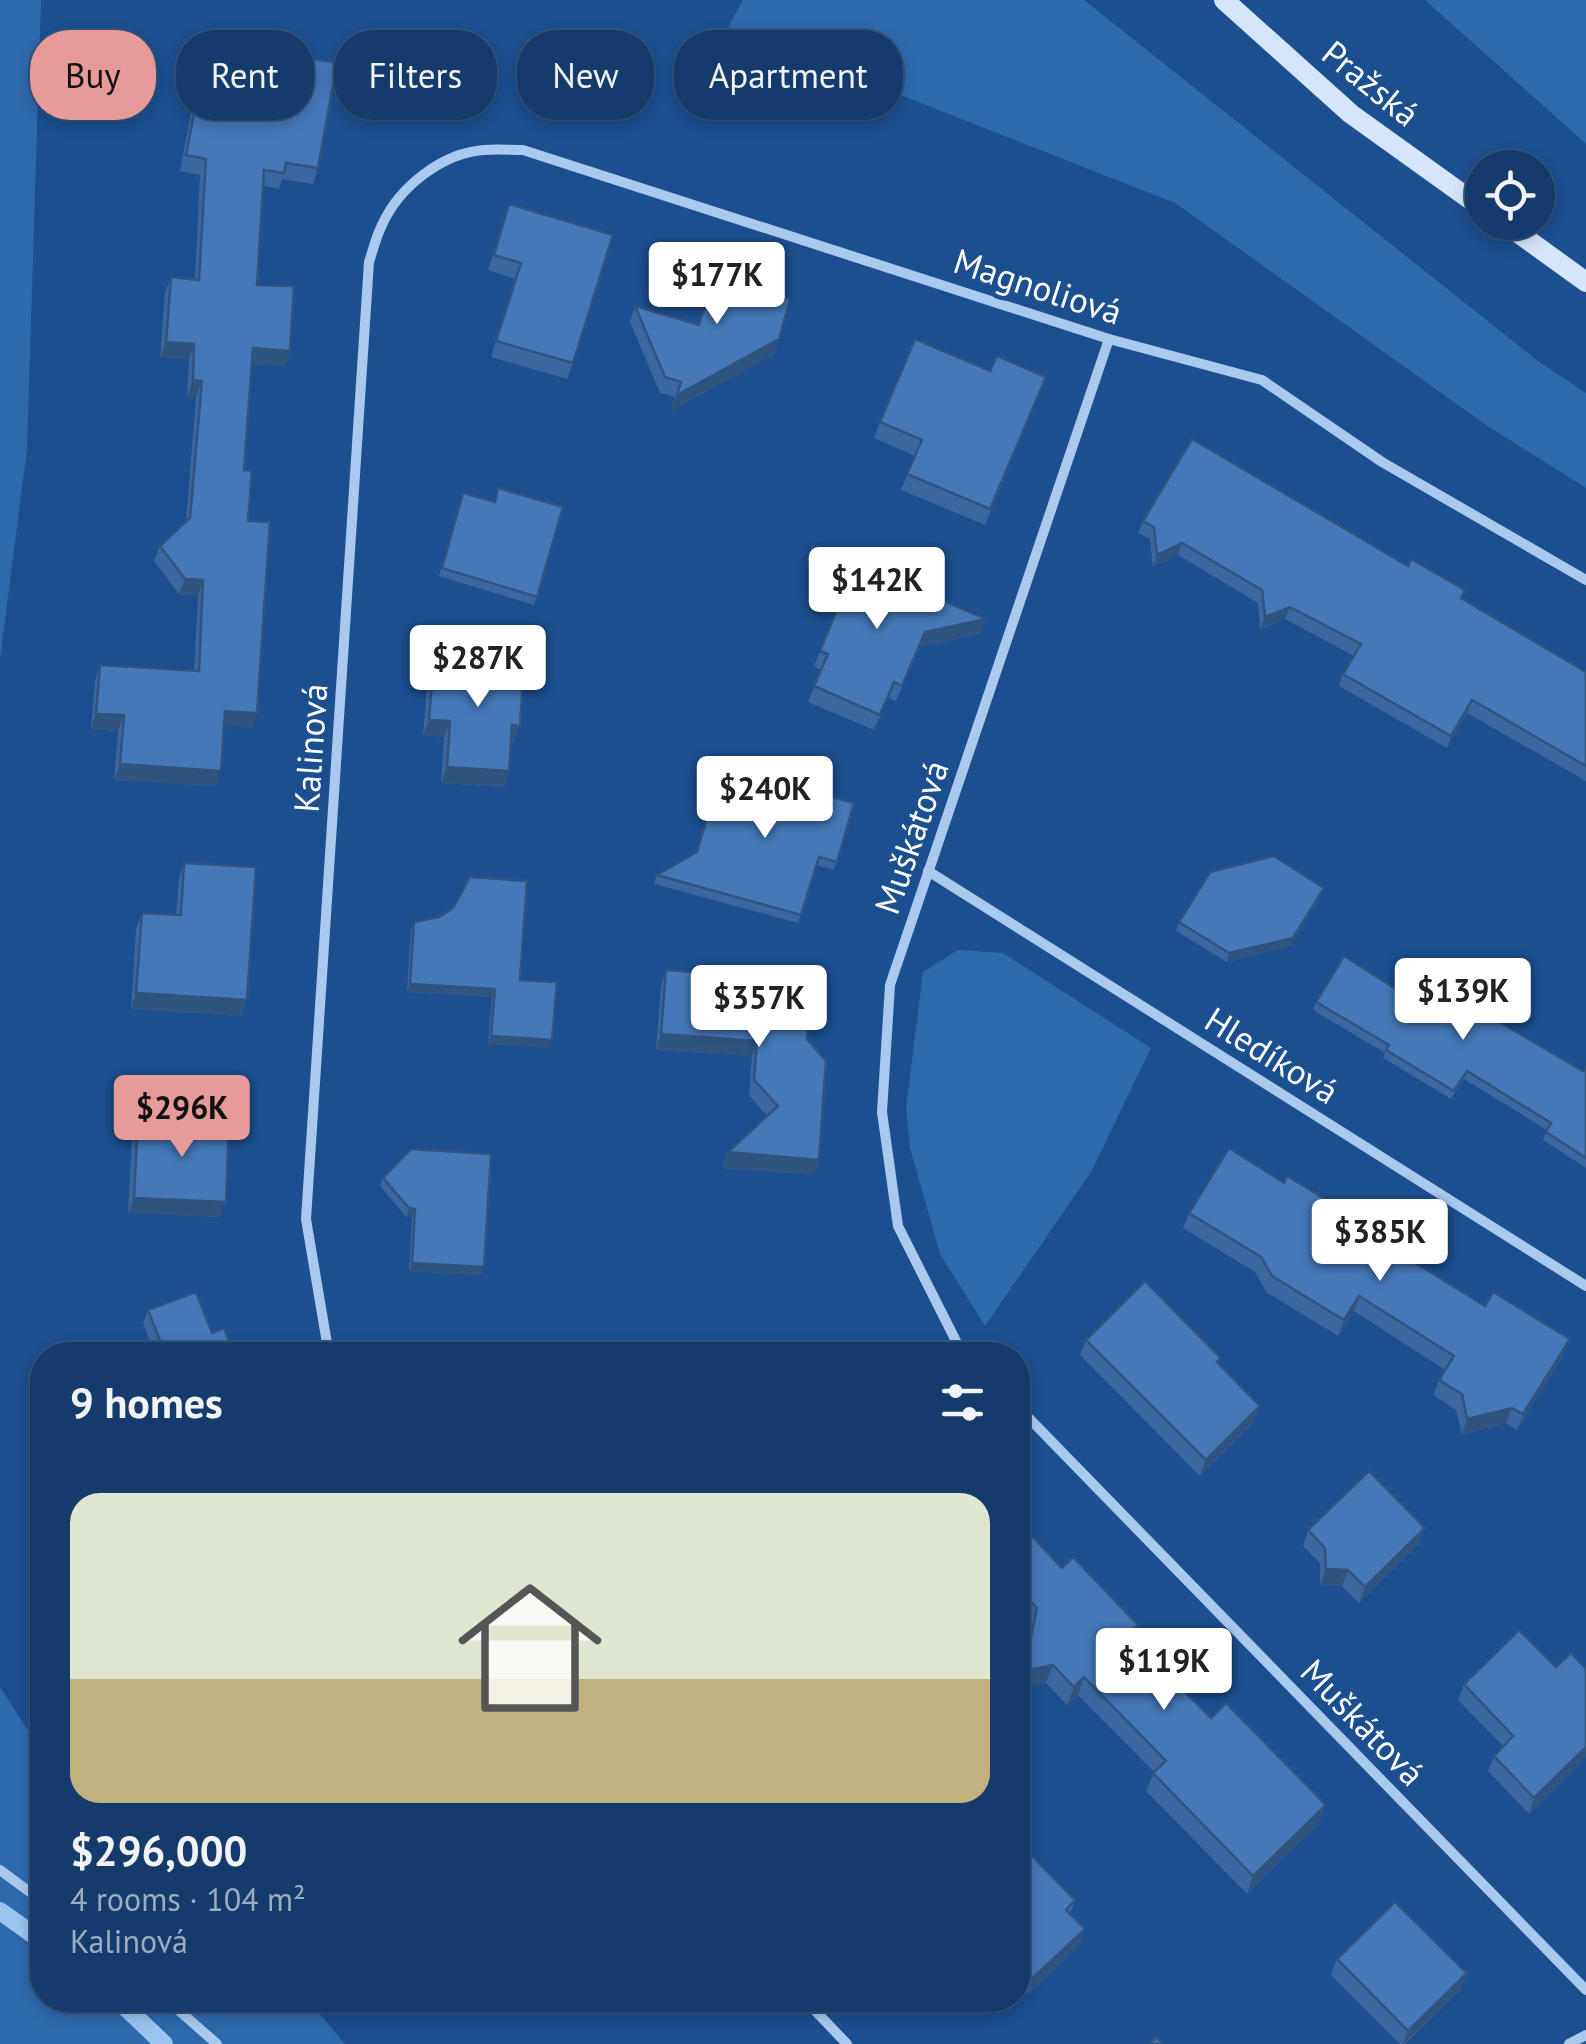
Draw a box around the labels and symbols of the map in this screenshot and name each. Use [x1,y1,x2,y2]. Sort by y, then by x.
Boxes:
street label: Pražská [1313,30,1429,136]
street label: Magnoliová [948,237,1128,335]
pin: $177K [647,242,787,327]
pin: $142K [807,547,947,632]
pin: $287K [408,625,548,710]
street label: Kalinová [283,682,337,814]
street label: Muškátová [863,754,959,920]
pin: $240K [695,756,835,841]
pin: $139K [1393,958,1533,1043]
pin: $357K [689,965,829,1050]
street label: Hledíková [1197,996,1347,1114]
pin: $296K [112,1075,252,1160]
pin: $385K [1310,1199,1450,1284]
pin: $119K [1094,1628,1234,1713]
street label: Muškátová [1291,1649,1435,1795]

